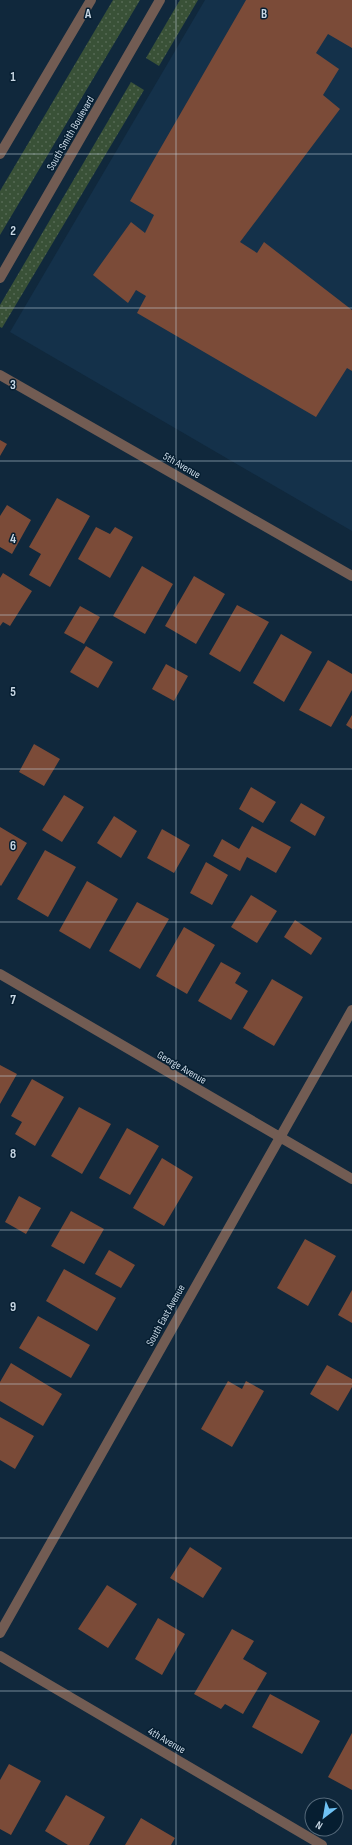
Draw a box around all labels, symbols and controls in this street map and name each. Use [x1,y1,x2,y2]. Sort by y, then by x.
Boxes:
text: A [84,6,92,22]
text: B [261,6,267,22]
text: 1 [10,69,16,85]
street label: South Smith Boulevard [44,93,97,173]
text: 2 [10,223,16,239]
text: 3 [10,377,16,393]
street label: 5th Avenue [161,450,203,481]
text: 4 [10,531,16,547]
text: 5 [10,684,16,700]
text: 6 [10,838,16,854]
text: 7 [10,992,16,1008]
street label: George Avenue [155,1048,209,1087]
text: 8 [10,1146,16,1162]
street label: South East Avenue [143,1282,188,1348]
text: 9 [10,1299,16,1315]
street label: 4th Avenue [146,1724,188,1756]
north arrow [304,1797,344,1837]
text: N [313,1818,325,1832]

